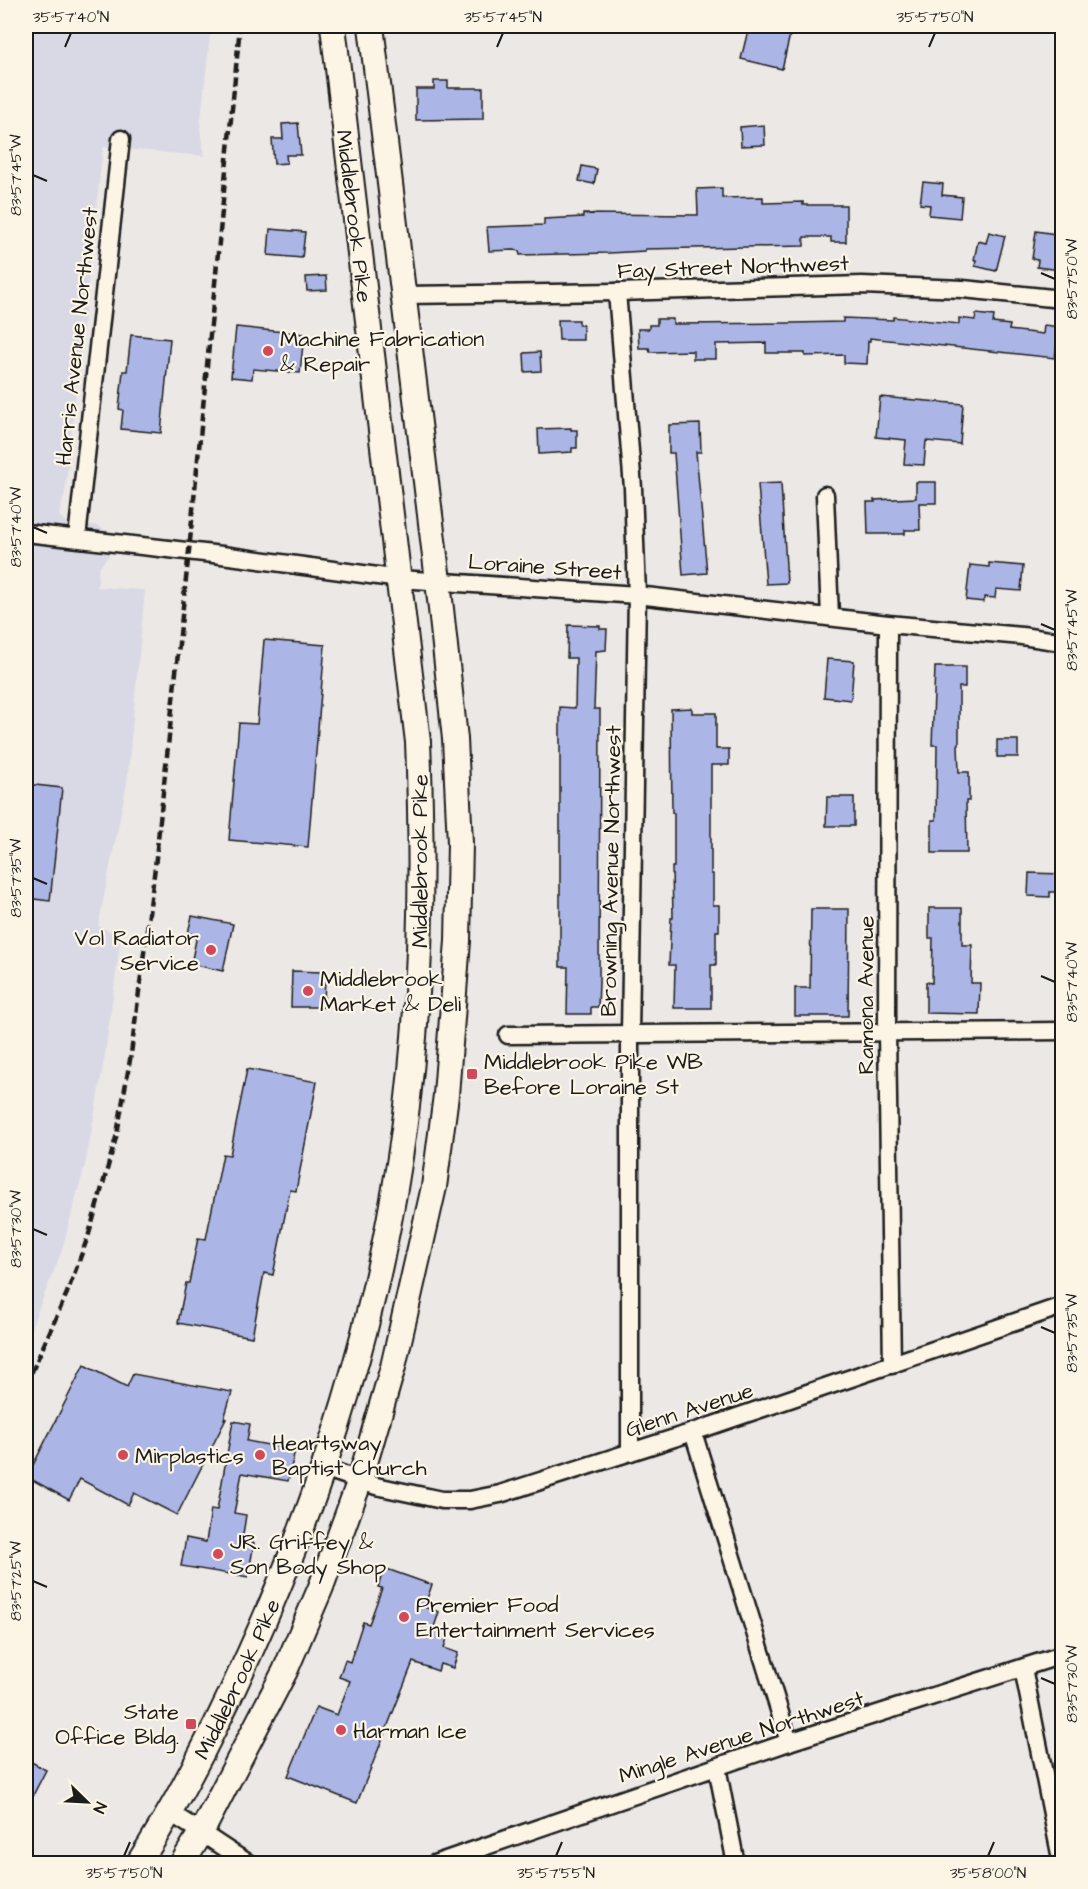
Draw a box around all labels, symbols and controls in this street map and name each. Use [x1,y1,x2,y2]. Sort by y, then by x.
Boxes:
text: 35°57'40"N [33,7,109,28]
text: 35°57'45"N [464,7,542,28]
text: 35°57'50"N [897,7,973,28]
street label: Middlebrook Pike [328,128,379,304]
text: 83°57'45"W [6,134,27,216]
street label: Harris Avenue Northwest [48,205,107,467]
text: 83°57'50"W [1062,239,1083,319]
street label: Fay Street Northwest [617,248,850,288]
place label: Machine Fabrication & Repair [280,324,484,380]
marker: Machine Fabrication & Repair [261,344,275,358]
text: 83°57'40"W [6,487,27,567]
street label: Loraine Street [467,547,623,588]
text: 83°57'45"W [1062,589,1083,671]
street label: Browning Avenue Northwest [593,725,631,1017]
street label: Middlebrook Pike [405,774,436,948]
text: 83°57'35"W [6,839,27,917]
street label: Ramona Avenue [851,915,882,1074]
place label: Vol Radiator Service [74,923,199,979]
text: 83°57'40"W [1062,942,1083,1022]
marker: Vol Radiator Service [204,943,218,957]
place label: Middlebrook Market & Deli [320,964,461,1020]
marker: Middlebrook Market & Deli [301,984,315,998]
place label: Middlebrook Pike WB Before Loraine St [484,1047,703,1103]
marker: Middlebrook Pike WB Before Loraine St [465,1067,479,1081]
text: 83°57'30"W [6,1190,27,1268]
text: 83°57'35"W [1062,1294,1083,1372]
street label: Glenn Avenue [621,1375,758,1446]
place label: Heartsway Baptist Church [272,1428,427,1484]
place label: Mirplastics [135,1441,244,1472]
marker: Mirplastics [116,1448,130,1462]
marker: Heartsway Baptist Church [253,1448,267,1462]
place label: JR. Griffey & Son Body Shop [230,1527,386,1584]
text: 83°57'25"W [6,1541,27,1621]
marker: JR. Griffey & Son Body Shop [211,1547,225,1561]
place label: Premier Food Entertainment Services [416,1590,655,1646]
street label: Middlebrook Pike [187,1594,289,1765]
marker: Premier Food Entertainment Services [397,1610,411,1624]
text: 83°57'30"W [1062,1645,1083,1723]
street label: Mingle Avenue Northwest [615,1683,868,1793]
place label: State Office Bldg. [55,1697,179,1754]
place label: Harman Ice [353,1716,467,1747]
marker: State Office Bldg. [184,1717,198,1731]
marker: Harman Ice [334,1723,348,1737]
north arrow [57,1772,117,1832]
text: N [88,1799,112,1817]
text: 35°57'50"N [86,1863,162,1884]
text: 35°57'55"N [517,1863,595,1884]
text: 35°58'00"N [950,1863,1026,1884]

